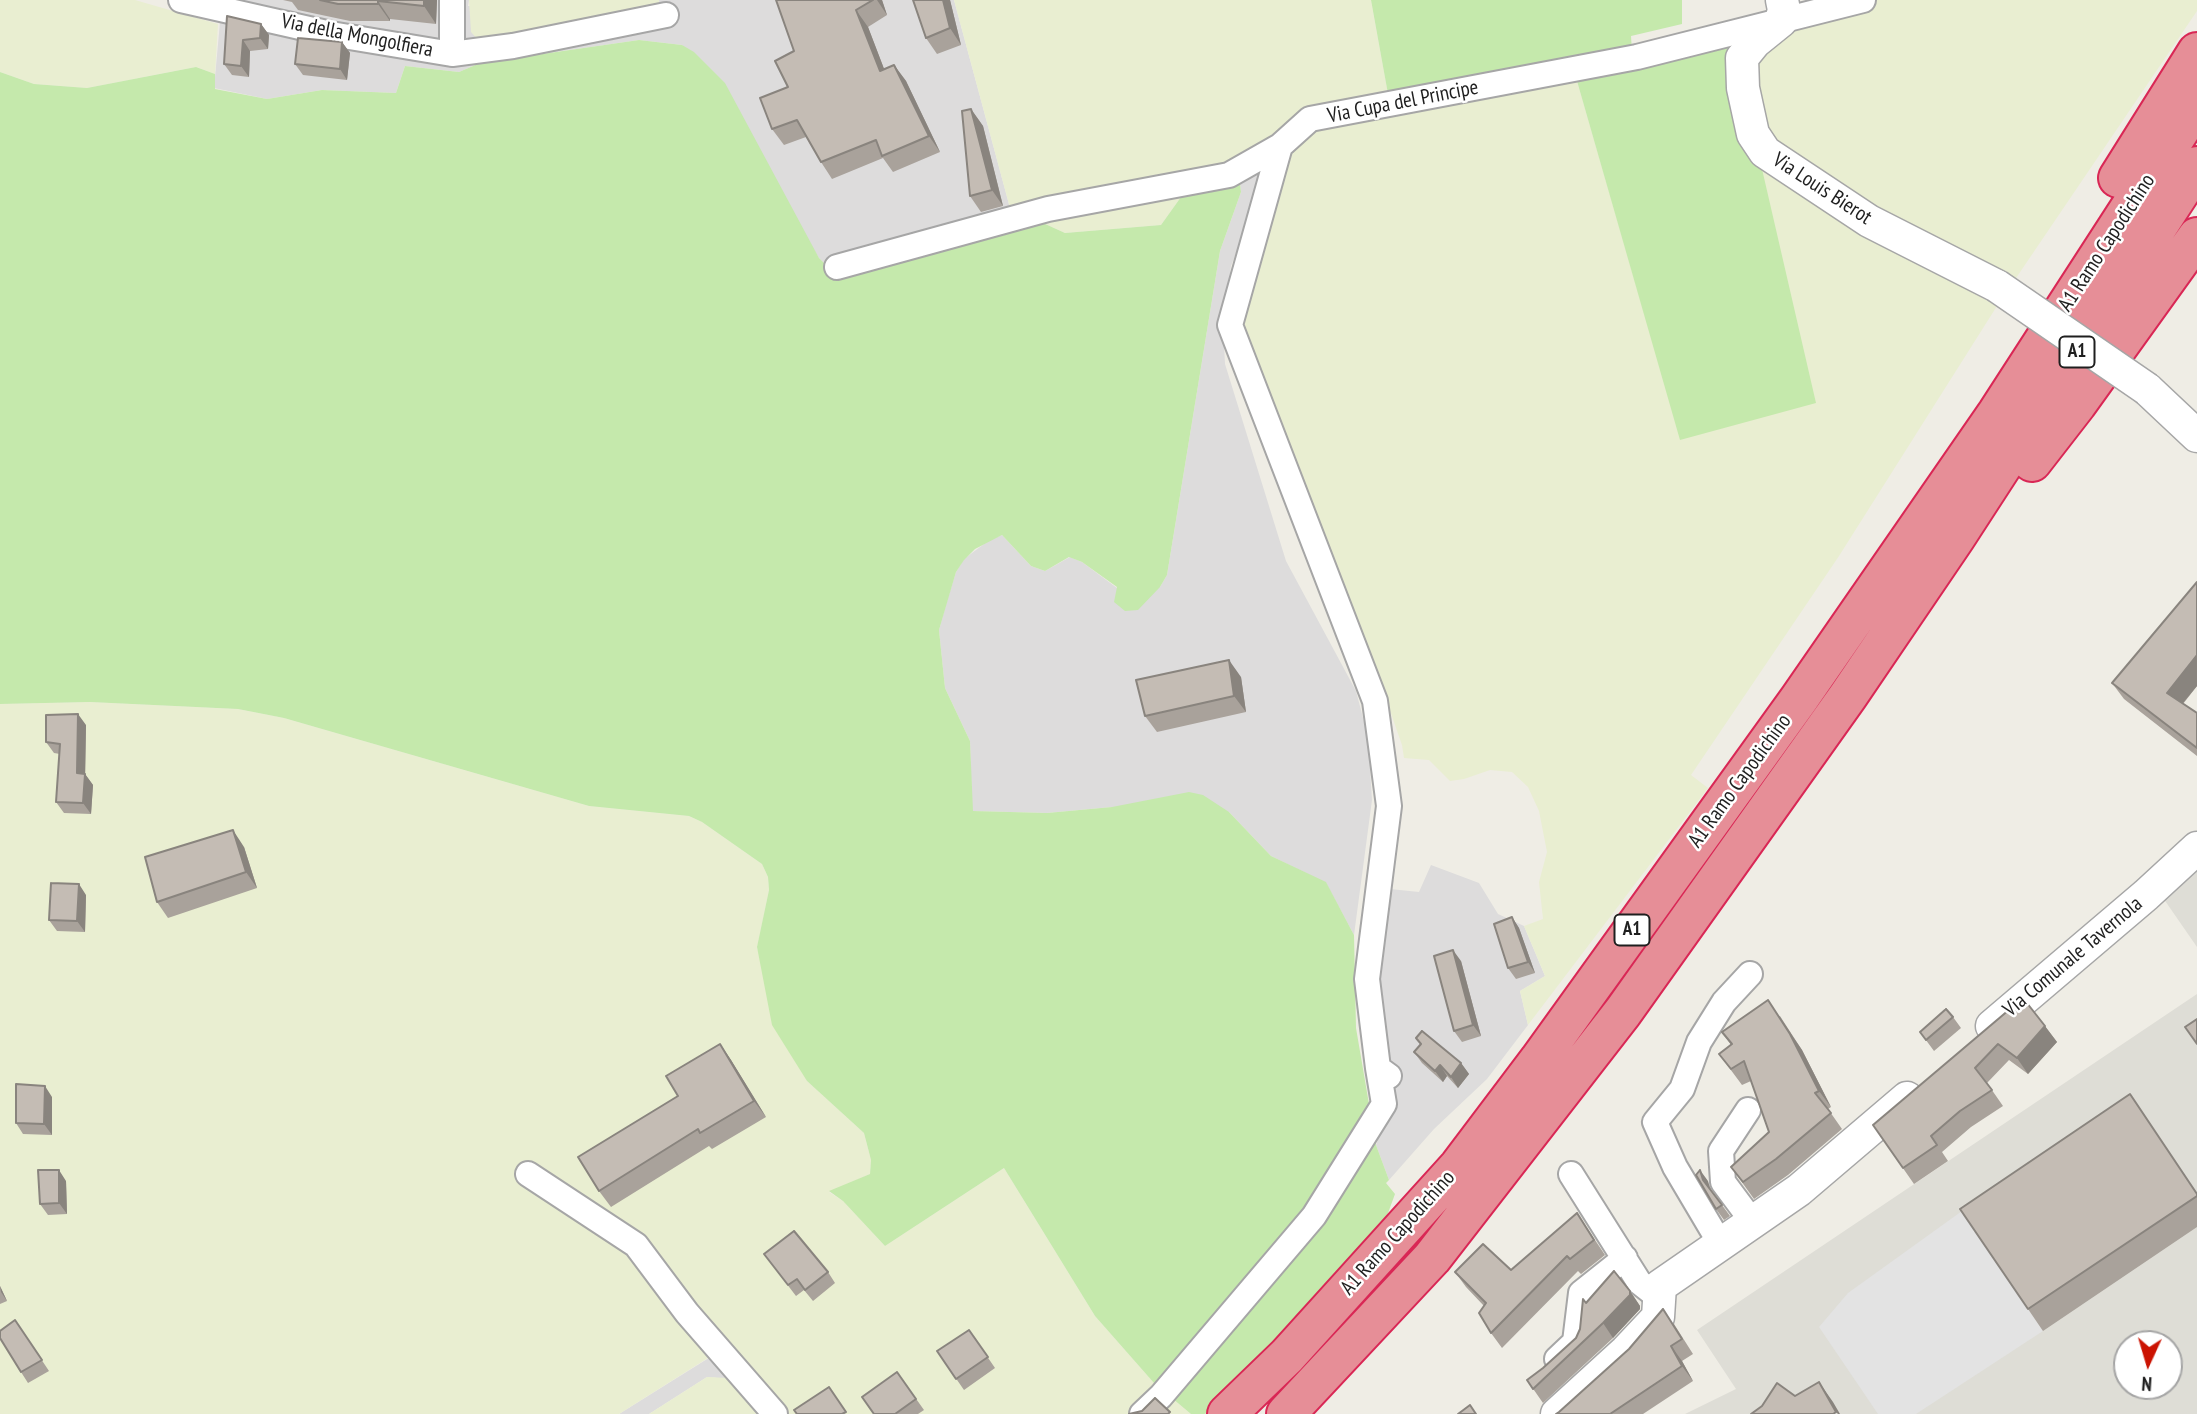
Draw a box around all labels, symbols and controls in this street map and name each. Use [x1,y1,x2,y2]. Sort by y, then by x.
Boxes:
street label: Via della Mongolfiera [279,9,435,63]
street label: Via Cupa del Principe [1326,75,1480,129]
street label: Via Louis Bierot [1768,148,1876,230]
street label: A1 Ramo Capodichino [2053,170,2161,316]
road number: A1 [2060,336,2094,368]
street label: A1 Ramo Capodichino [1683,709,1797,853]
street label: Via Comunale Tavernola [1998,891,2148,1023]
road number: A1 [1614,914,1650,946]
street label: A1 Ramo Capodichino [1336,1166,1460,1300]
north arrow [2113,1330,2183,1400]
text: N [2141,1372,2153,1396]

